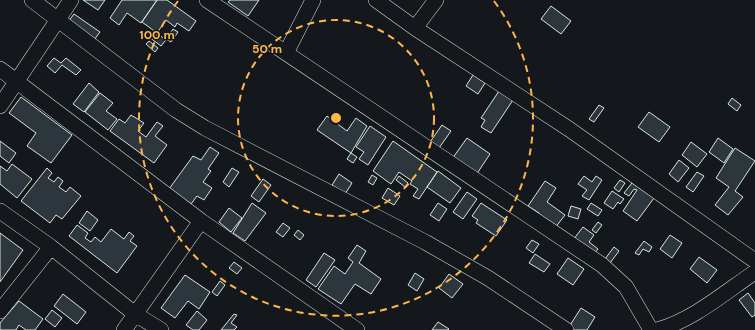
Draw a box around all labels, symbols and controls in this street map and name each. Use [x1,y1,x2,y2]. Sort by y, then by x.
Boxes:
text: 100 m [139,27,175,43]
text: 50 m [252,41,282,57]
centre of rings [329,111,343,125]

